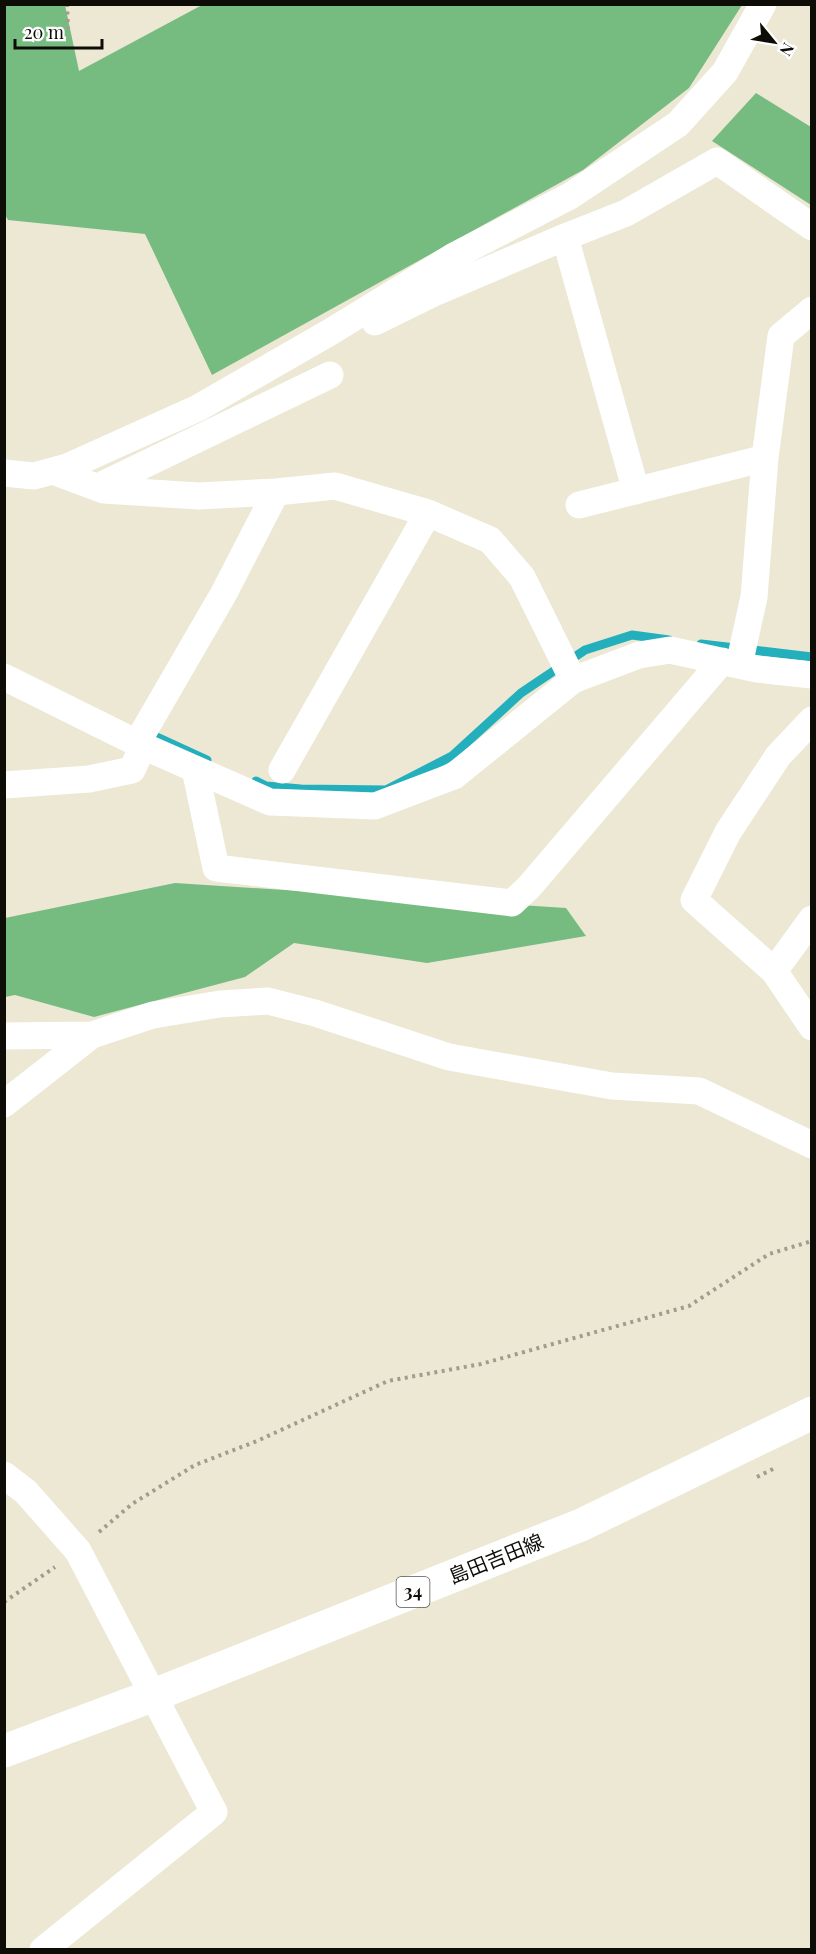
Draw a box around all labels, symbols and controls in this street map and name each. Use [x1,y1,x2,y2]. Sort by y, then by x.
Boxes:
scale bar [15,12,102,50]
north arrow [744,12,804,72]
text: 20 m [24,20,64,44]
text: N [775,39,799,60]
street label: 島田吉田線 [444,1526,547,1589]
road number: 34 [396,1577,430,1607]

